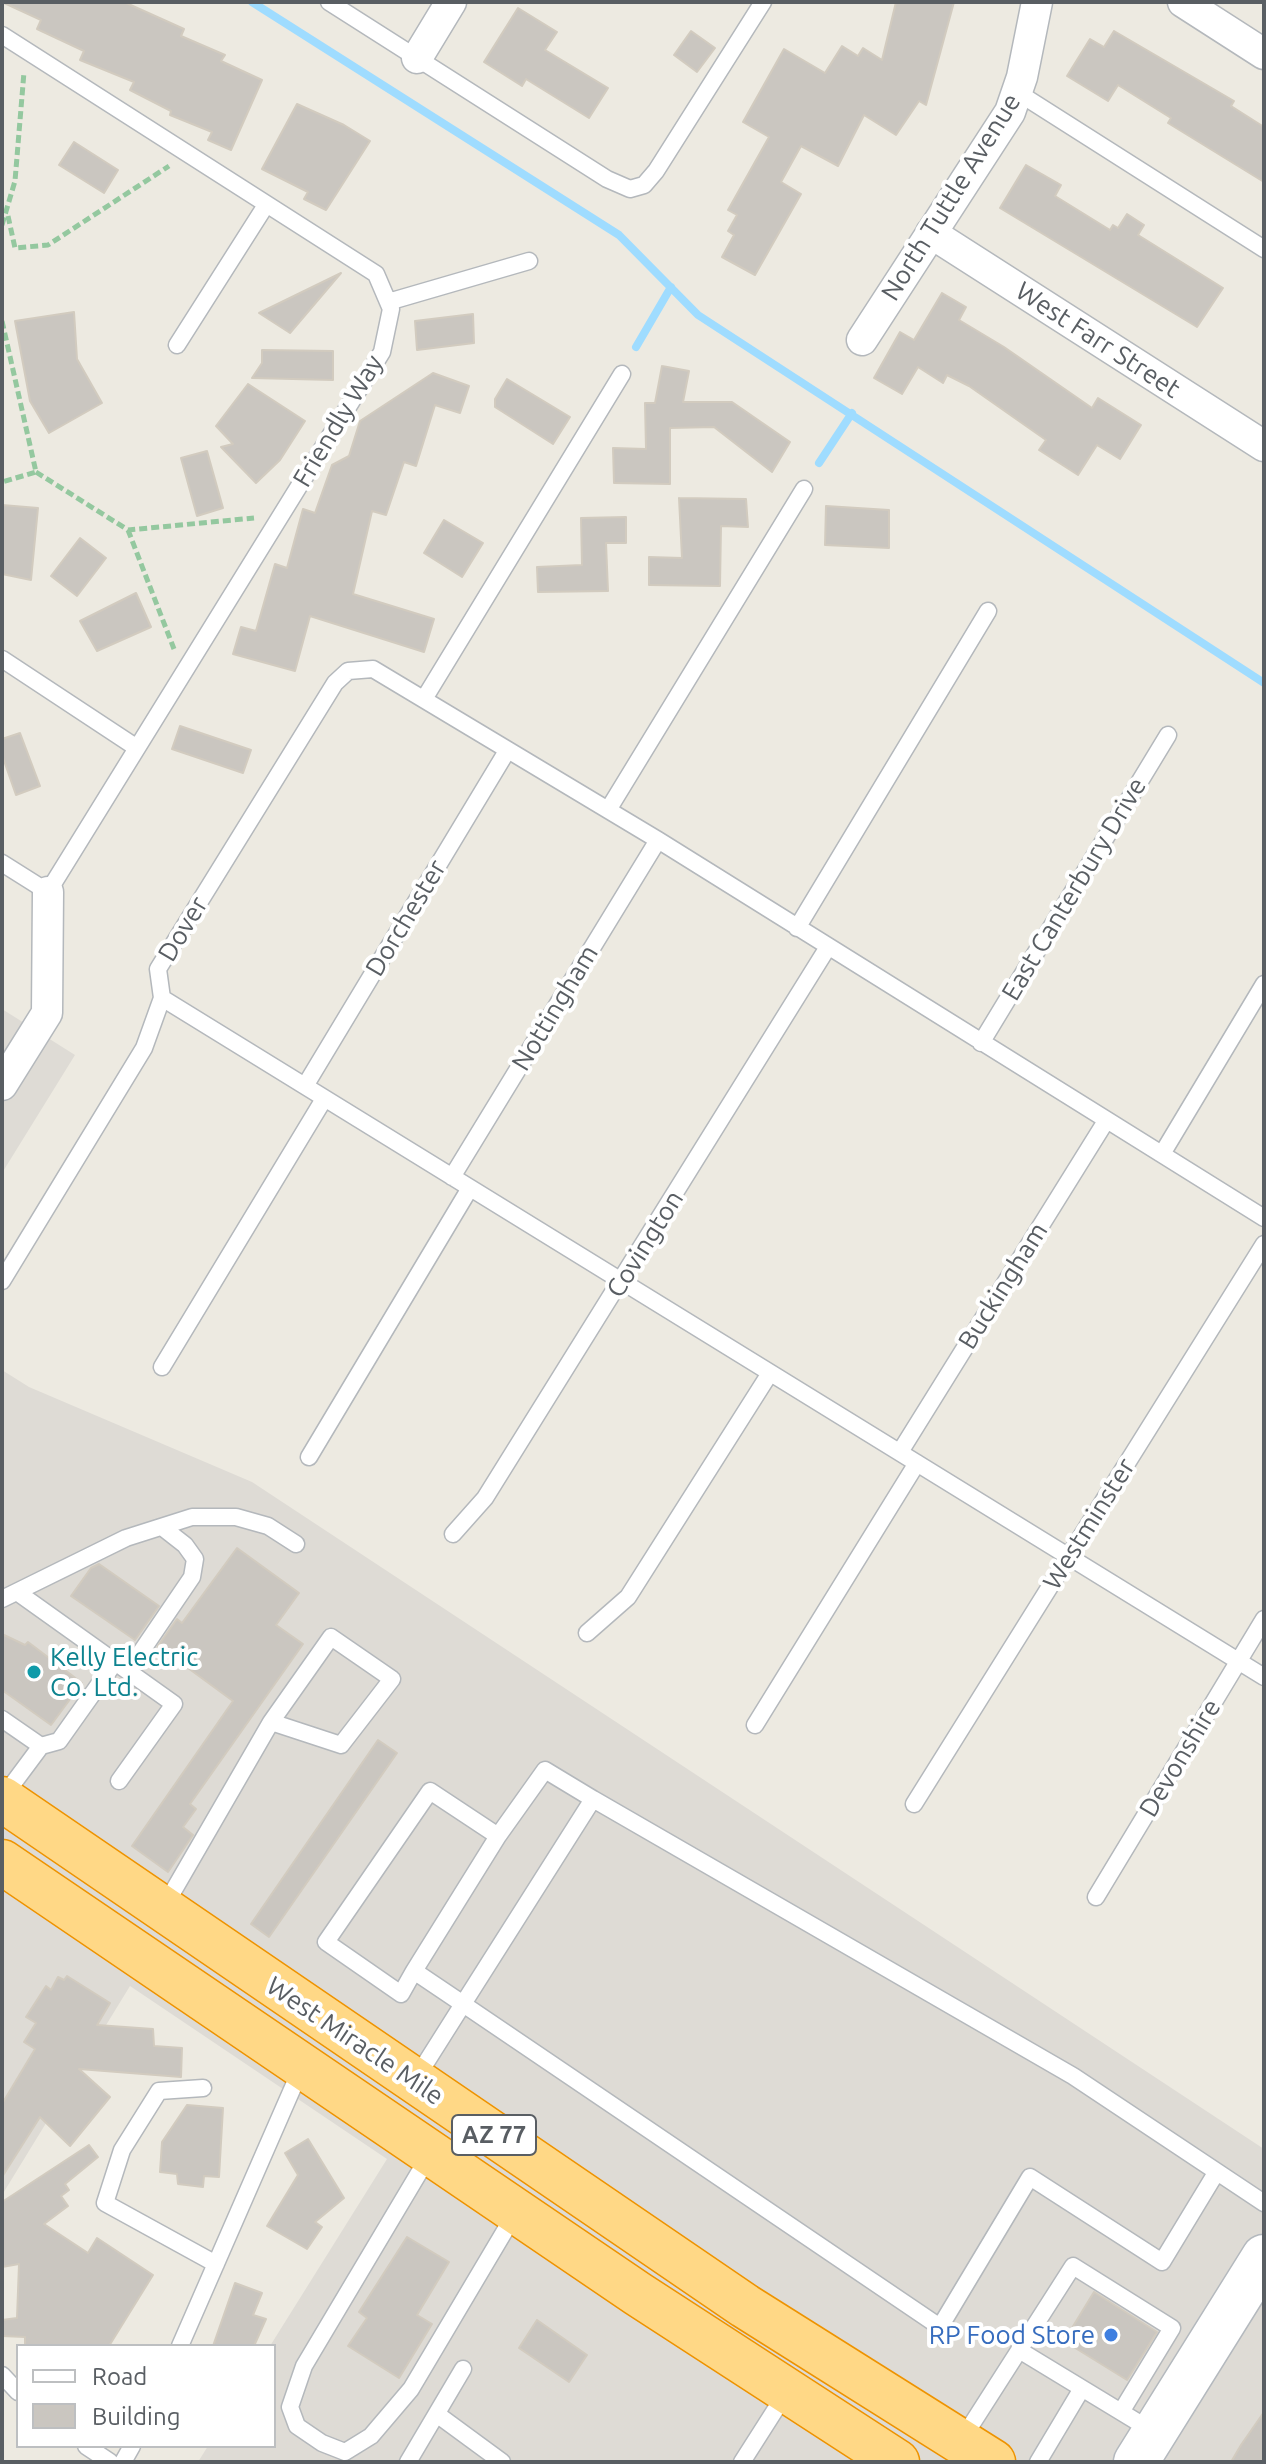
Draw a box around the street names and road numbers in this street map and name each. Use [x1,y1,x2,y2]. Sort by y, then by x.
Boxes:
street label: North Tuttle Avenue [875,88,1027,306]
street label: West Farr Street [1010,275,1186,405]
street label: Friendly Way [286,349,390,493]
street label: East Canterbury Drive [995,772,1153,1006]
street label: Dorchester [359,854,453,982]
street label: Dover [152,891,214,967]
street label: Nottingham [505,940,605,1076]
street label: Covington [600,1185,690,1303]
street label: Buckingham [952,1217,1054,1355]
street label: Westminster [1036,1453,1142,1595]
street label: Devonshire [1133,1693,1227,1823]
street label: West Miracle Mile [261,1970,449,2112]
road number: AZ 77 [452,2115,536,2155]

